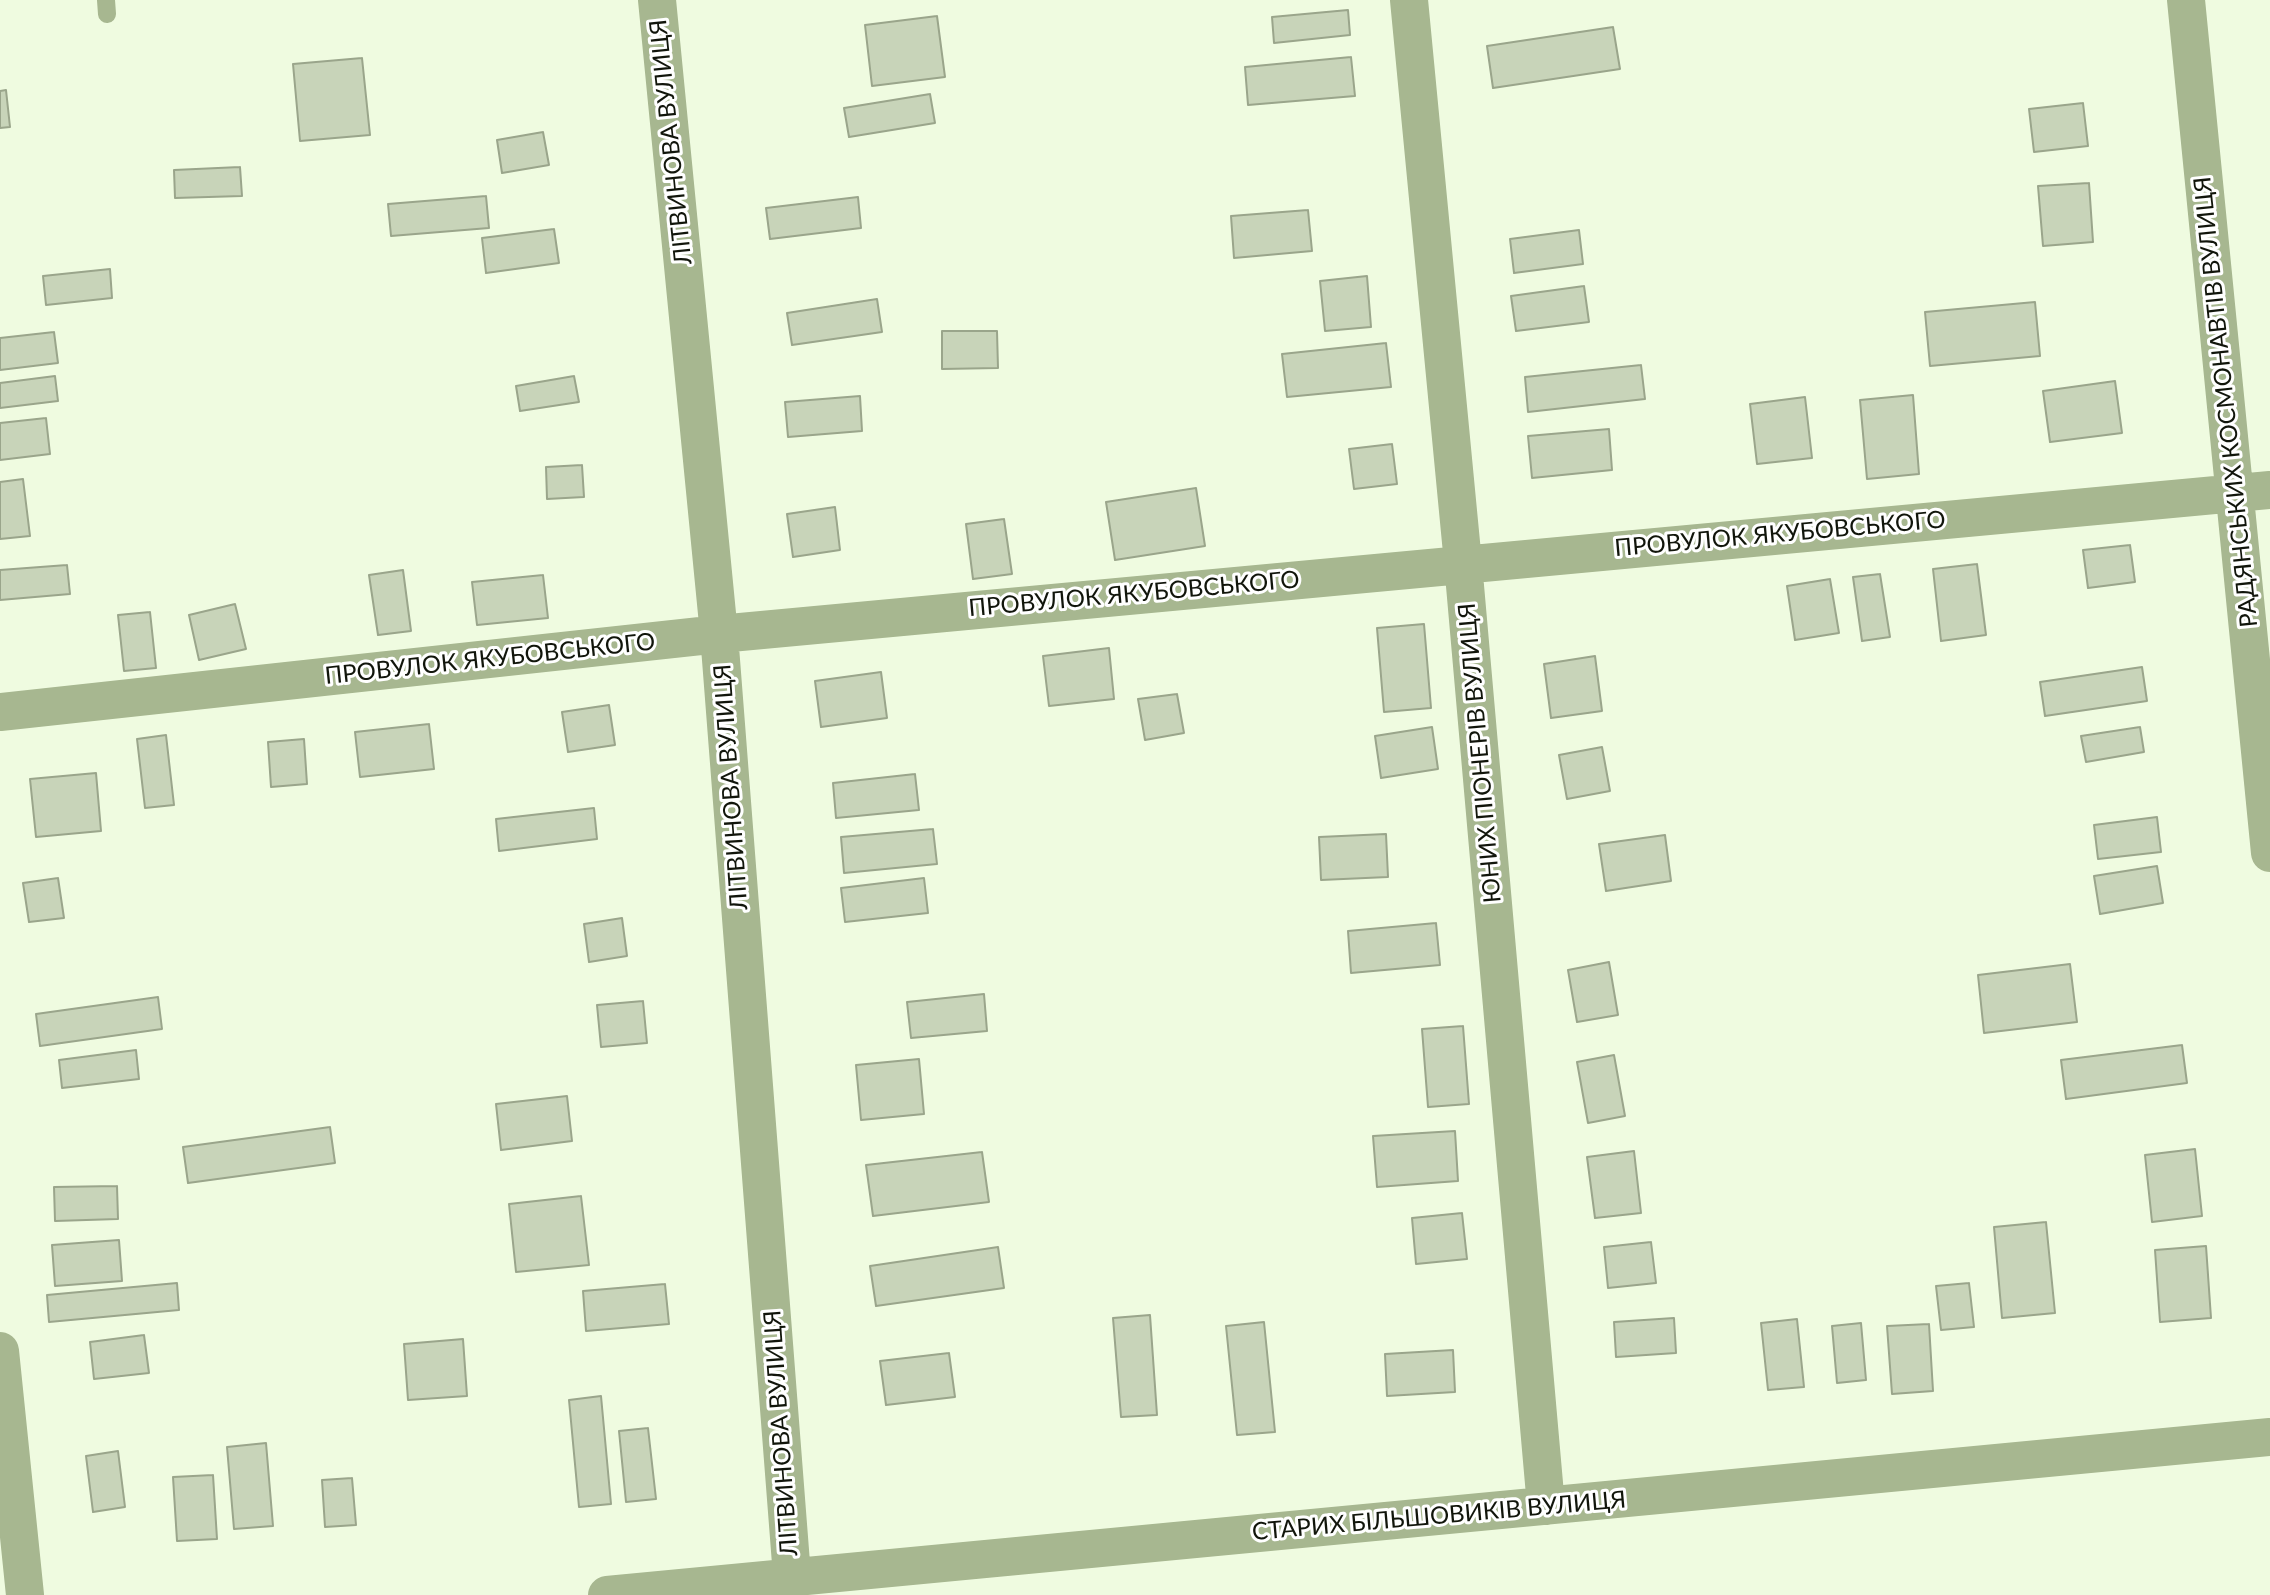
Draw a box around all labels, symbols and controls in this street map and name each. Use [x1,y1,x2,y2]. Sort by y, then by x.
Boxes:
street label: ЛІТВИНОВА ВУЛИЦЯ [644,18,698,266]
street label: РАДЯНСЬКИХ КОСМОНАВТІВ ВУЛИЦЯ [2188,175,2264,629]
street label: ПРОВУЛОК ЯКУБОВСЬКОГО [1613,505,1947,563]
street label: ПРОВУЛОК ЯКУБОВСЬКОГО [967,565,1301,623]
street label: ЮНИХ ПІОНЕРІВ ВУЛИЦЯ [1453,602,1507,904]
street label: ПРОВУЛОК ЯКУБОВСЬКОГО [323,627,657,691]
street label: ЛІТВИНОВА ВУЛИЦЯ [708,663,754,911]
street label: ЛІТВИНОВА ВУЛИЦЯ [758,1309,804,1557]
street label: СТАРИХ БІЛЬШОВИКІВ ВУЛИЦЯ [1251,1485,1627,1547]

